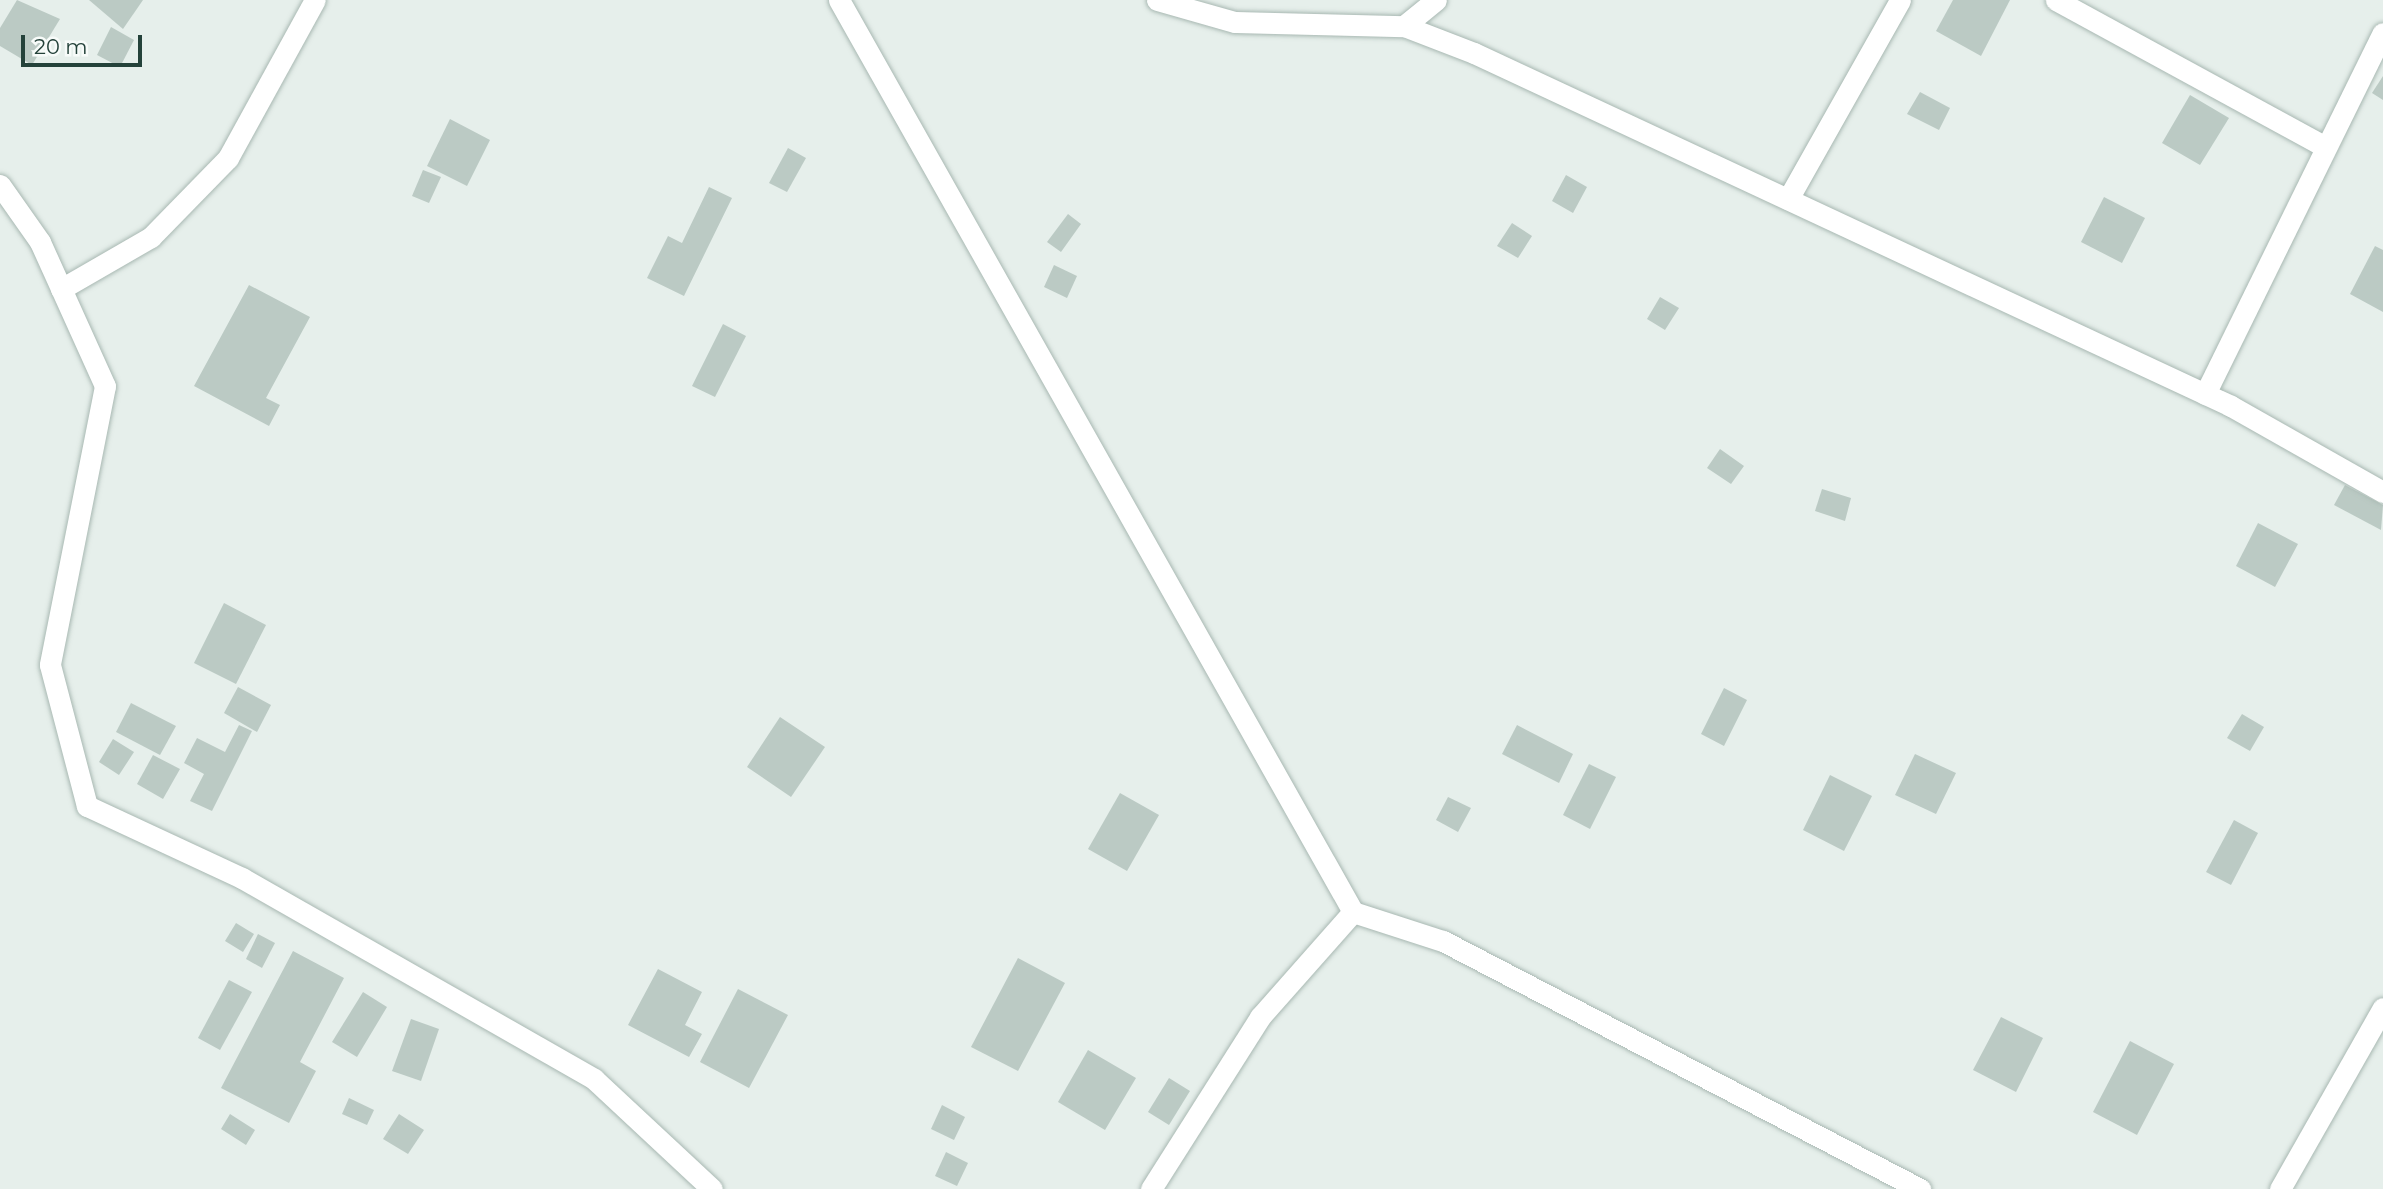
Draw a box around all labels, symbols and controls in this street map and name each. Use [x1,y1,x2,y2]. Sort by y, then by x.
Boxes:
scale bar [24,21,145,65]
text: 20 m [34,34,88,59]

